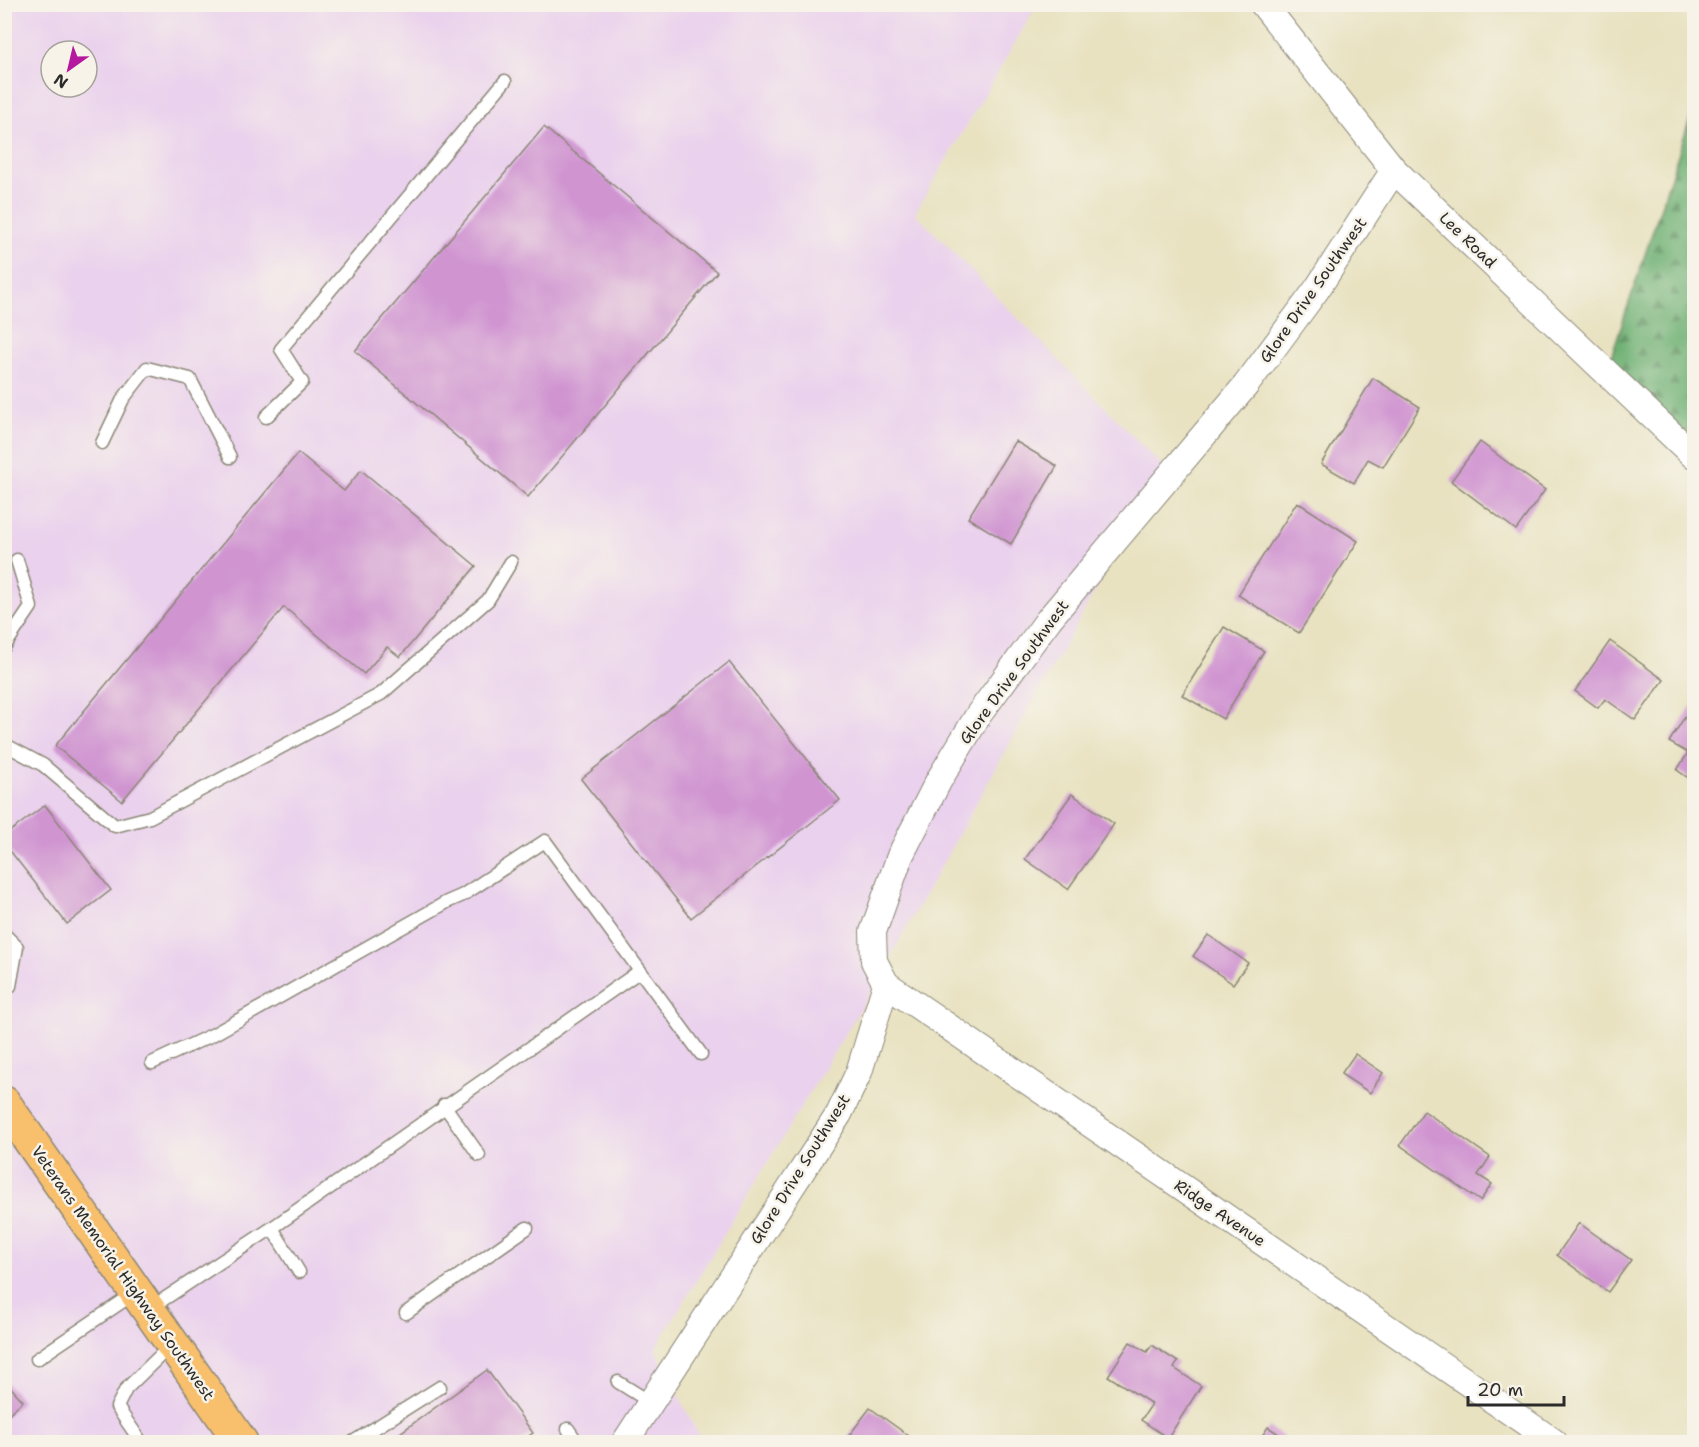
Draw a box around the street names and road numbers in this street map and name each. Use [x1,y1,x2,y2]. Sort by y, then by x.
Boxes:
street label: Lee Road [1435,207,1501,273]
street label: Glore Drive Southwest [1255,213,1371,367]
street label: Glore Drive Southwest [955,596,1073,748]
street label: Glore Drive Southwest [745,1090,855,1248]
street label: Veterans Memorial Highway Southwest [27,1142,219,1404]
street label: Ridge Avenue [1170,1175,1270,1251]

